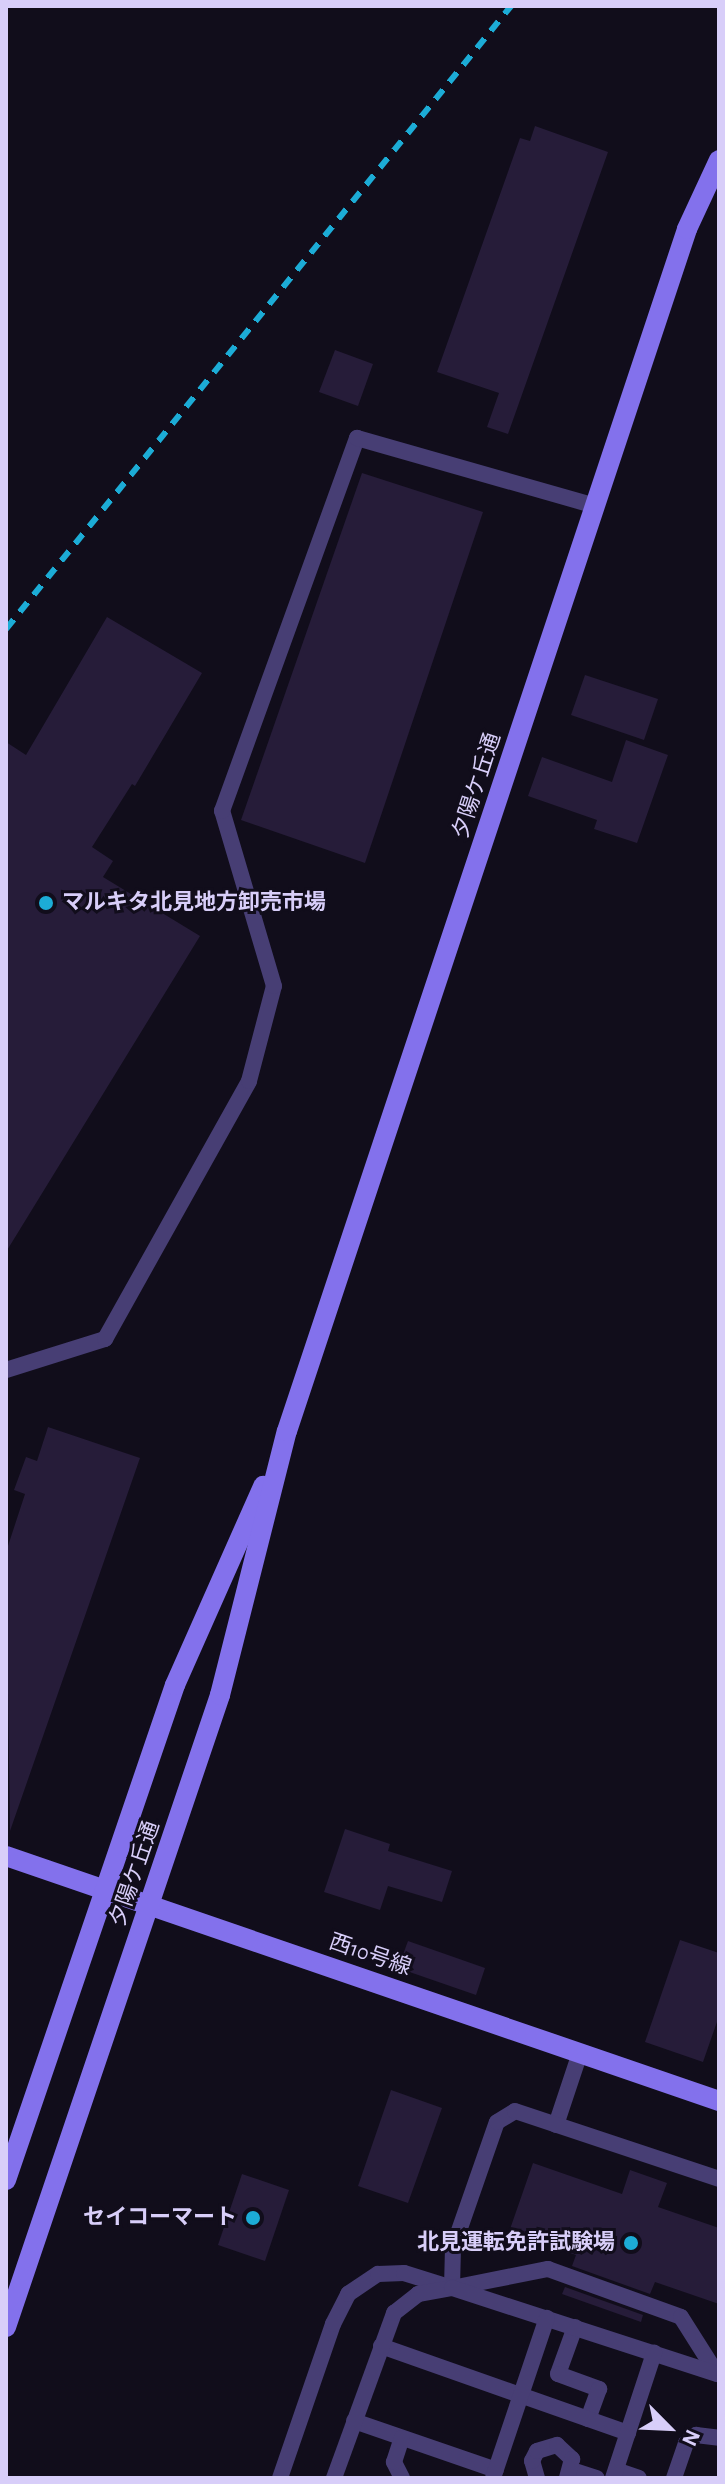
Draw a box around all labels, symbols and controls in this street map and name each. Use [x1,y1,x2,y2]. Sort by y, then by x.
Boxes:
street label: 夕陽ケ丘通 [447,730,507,842]
place label: マルキタ北見地方卸売市場 [62,890,326,916]
marker: マルキタ北見地方卸売市場 [37,894,55,912]
street label: 夕陽ケ丘通 [105,1818,165,1930]
street label: 西10号線 [325,1929,415,1981]
place label: セイコーマート [83,2205,237,2231]
marker: セイコーマート [244,2209,262,2227]
place label: 北見運転免許試験場 [417,2230,615,2256]
marker: 北見運転免許試験場 [622,2234,640,2252]
north arrow [629,2388,709,2468]
text: N [678,2426,704,2449]

